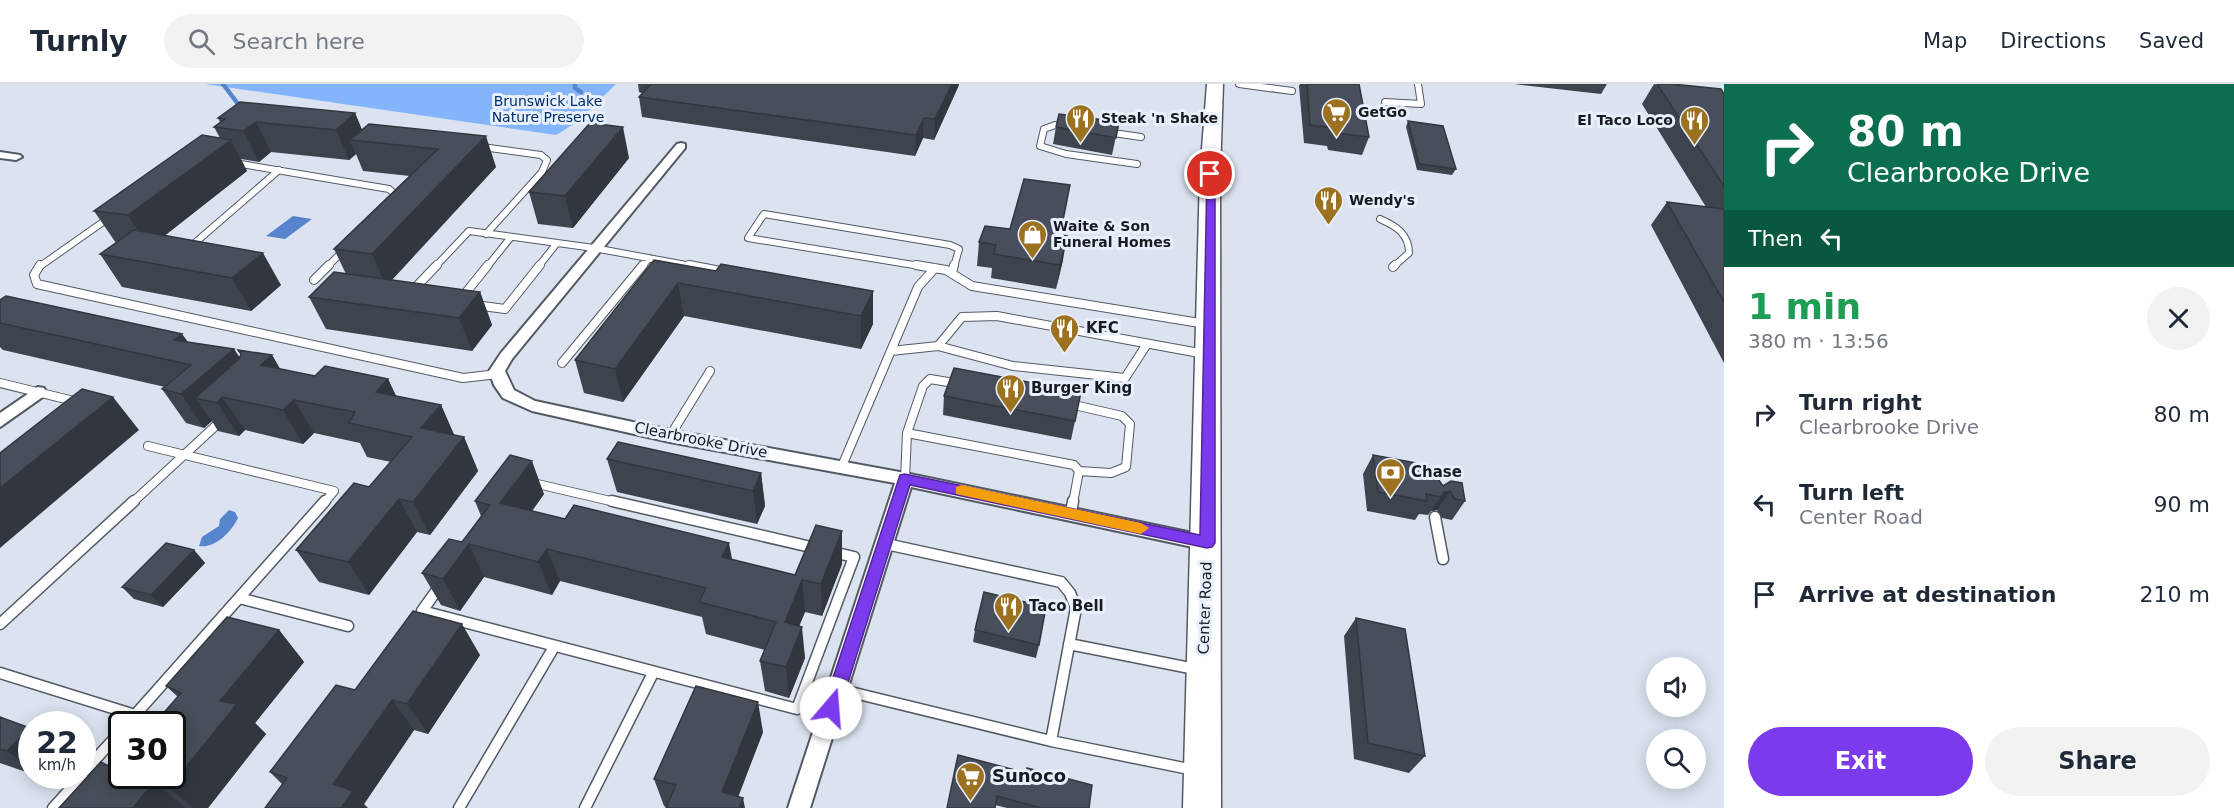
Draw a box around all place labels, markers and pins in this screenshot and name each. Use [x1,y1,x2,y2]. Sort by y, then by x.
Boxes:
supermarket icon: GetGo [1321,96,1353,138]
restaurant icon: Steak 'n Shake [1064,102,1096,144]
place label: GetGo [1358,104,1407,120]
restaurant icon: El Taco Loco [1678,104,1710,146]
place label: Steak 'n Shake [1101,110,1218,126]
place label: El Taco Loco [1577,112,1673,128]
pin [1184,148,1235,199]
restaurant icon: Wendy's [1312,184,1344,226]
place label: Wendy's [1349,192,1415,208]
shop icon: Waite & Son Funeral Homes [1016,218,1048,260]
place label: Waite & Son Funeral Homes [1053,218,1171,250]
restaurant icon: KFC [1049,312,1081,354]
place label: KFC [1086,319,1119,337]
restaurant icon: Burger King [994,372,1026,414]
place label: Burger King [1031,379,1132,397]
bank icon: Chase [1374,456,1406,498]
place label: Chase [1411,463,1462,481]
restaurant icon: Taco Bell [992,590,1024,632]
place label: Taco Bell [1029,597,1104,615]
supermarket icon: Sunoco [955,760,987,802]
place label: Sunoco [992,765,1066,786]

